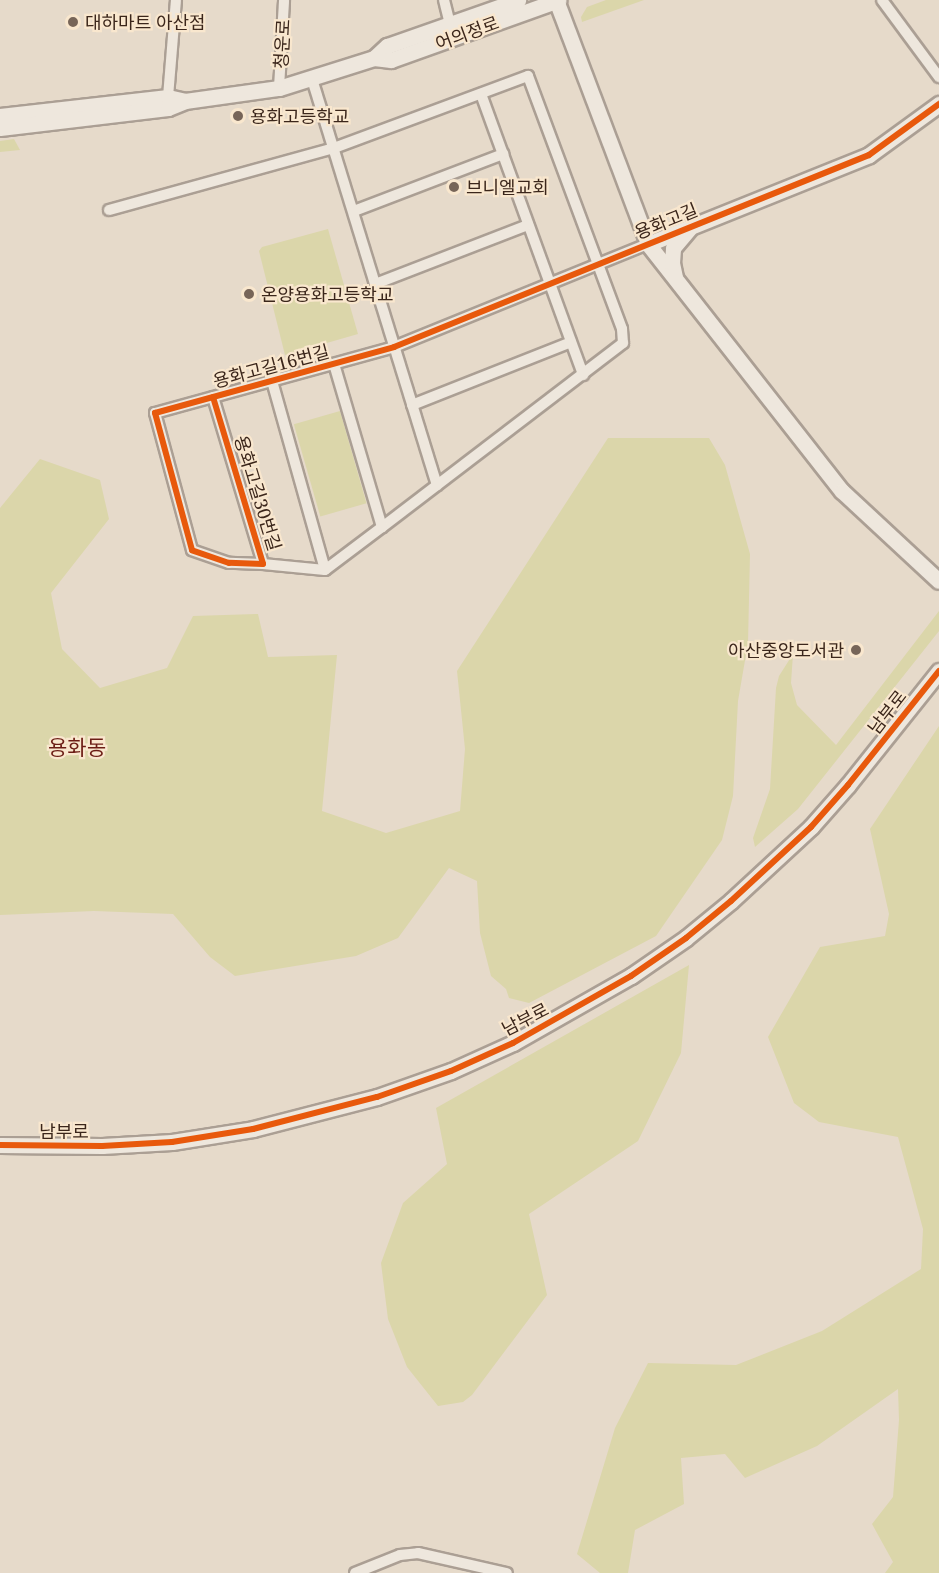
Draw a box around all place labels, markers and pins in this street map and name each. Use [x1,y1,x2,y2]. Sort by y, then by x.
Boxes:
place label: 대하마트 아산점 [85,11,206,33]
marker: 대하마트 아산점 [66,15,80,29]
place label: 용화고등학교 [250,105,349,127]
marker: 용화고등학교 [231,109,245,123]
place label: 브니엘교회 [466,176,549,198]
marker: 브니엘교회 [447,180,461,194]
place label: 온양용화고등학교 [261,283,393,305]
marker: 온양용화고등학교 [242,287,256,301]
place label: 아산중앙도서관 [728,639,844,661]
marker: 아산중앙도서관 [849,643,863,657]

